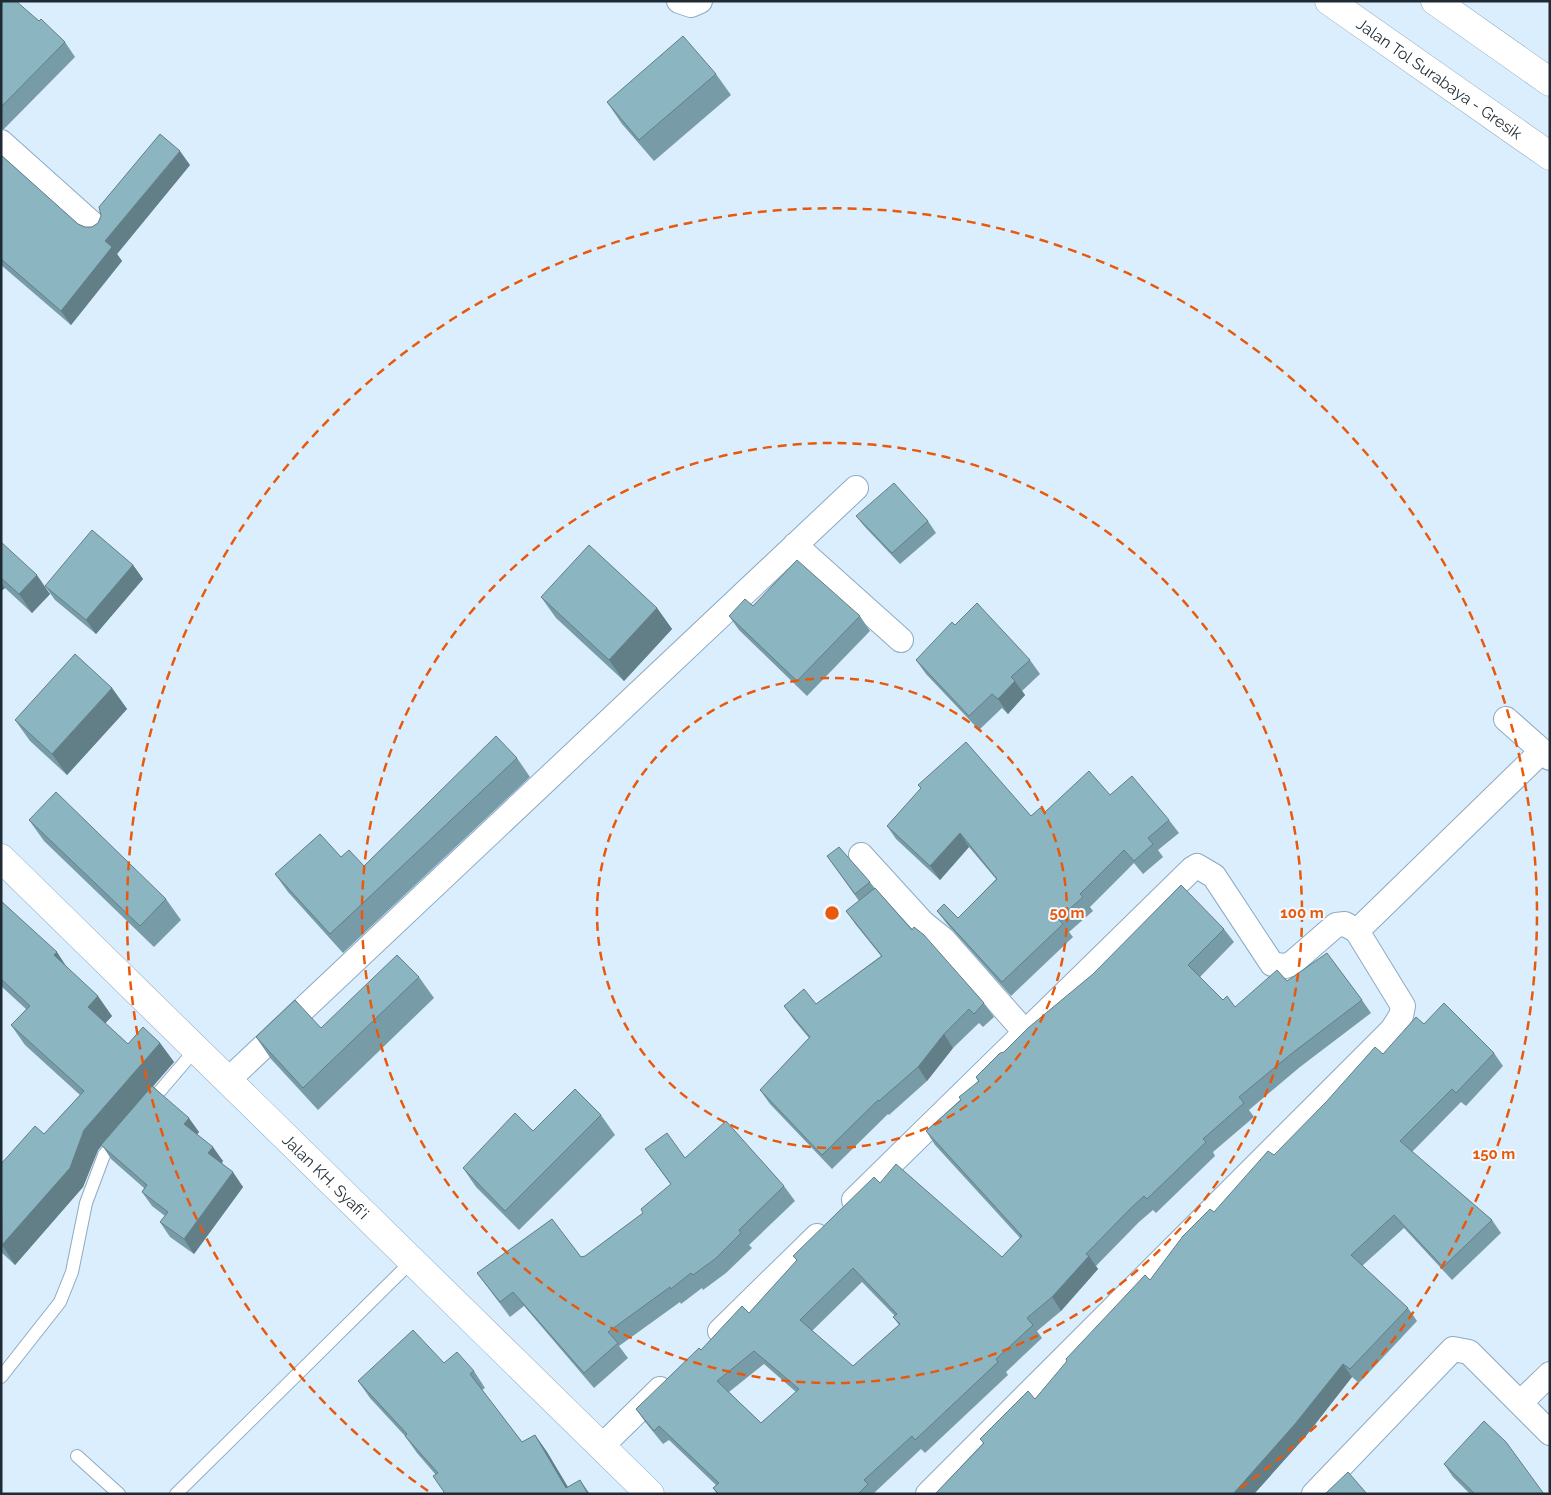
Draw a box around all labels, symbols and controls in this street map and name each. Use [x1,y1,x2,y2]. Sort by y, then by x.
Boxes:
street label: Jalan Tol Surabaya - Gresik [1353,14,1526,144]
centre of rings [823,904,841,922]
text: 50 m [1049,904,1085,922]
text: 100 m [1280,904,1324,922]
street label: Jalan KH. Syafi'i [278,1130,373,1223]
text: 150 m [1473,1145,1515,1163]

